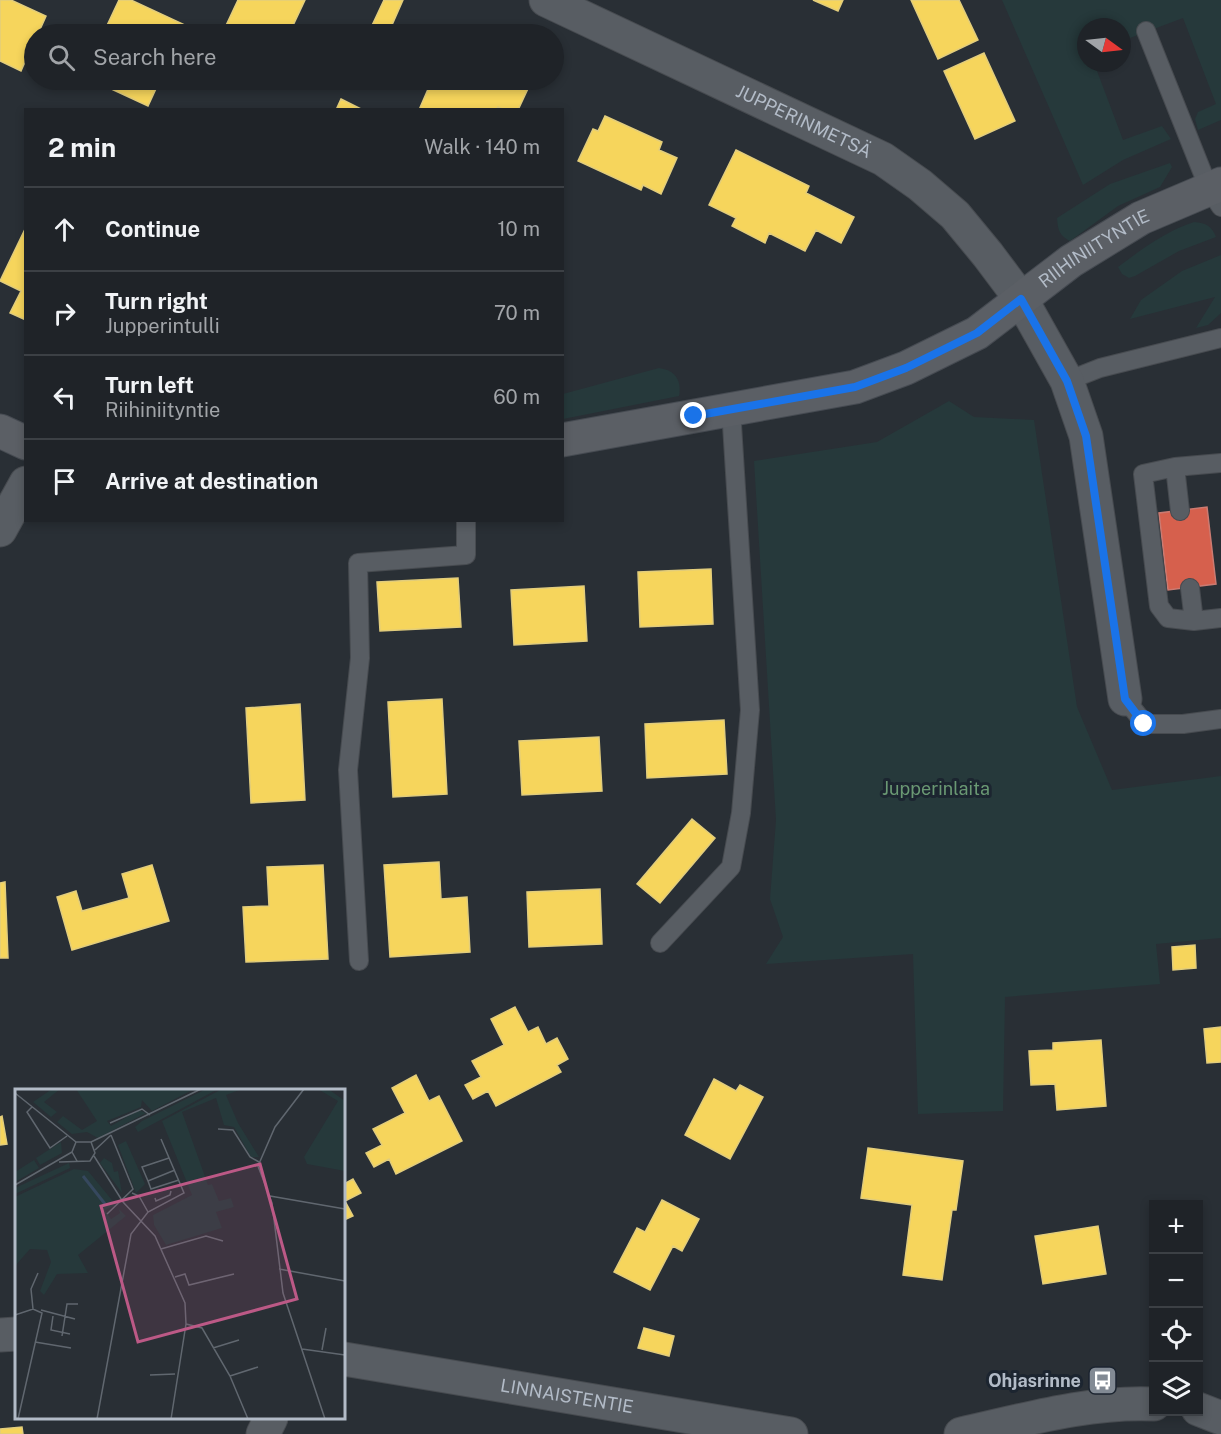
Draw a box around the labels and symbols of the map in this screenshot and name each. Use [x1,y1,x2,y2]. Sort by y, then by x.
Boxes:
north arrow [1077,18,1131,72]
street label: JUPPERINMETSÄ [733,80,876,162]
street label: RIIHINIITYNTIE [1034,205,1152,292]
route end [680,402,706,428]
route start [1130,710,1156,736]
park label: Jupperinlaita [882,778,990,799]
inset map [15,1089,345,1419]
bus stop icon: Ohjasrinne [1086,1365,1118,1397]
place label: Ohjasrinne [988,1370,1081,1391]
street label: LINNAISTENTIE [499,1374,635,1417]

